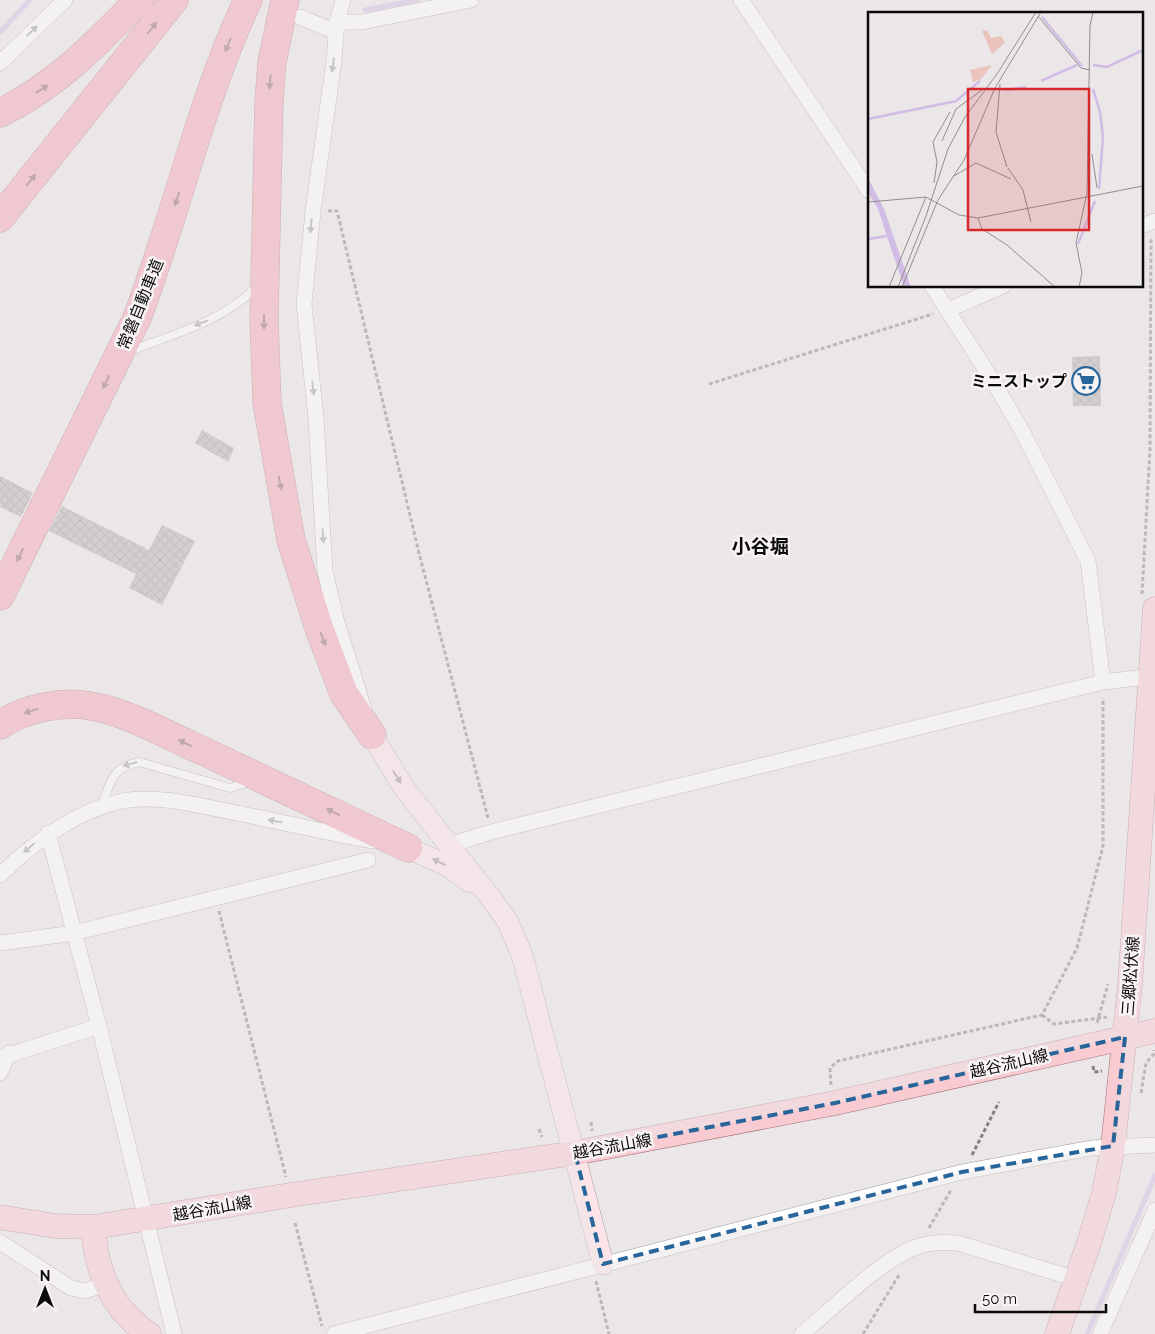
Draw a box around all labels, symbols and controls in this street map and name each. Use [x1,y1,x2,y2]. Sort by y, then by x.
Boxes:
inset map [868,12,1142,288]
one-way arrow [146,22,157,35]
one-way arrow [26,25,38,37]
one-way arrow [224,37,232,52]
one-way arrow [329,58,337,74]
one-way arrow [266,75,274,91]
one-way arrow [35,84,49,93]
one-way arrow [25,174,36,187]
one-way arrow [173,191,181,206]
one-way arrow [307,219,315,235]
street label: 常磐自動車道 [114,256,167,352]
one-way arrow [260,314,268,330]
one-way arrow [194,320,208,328]
supermarket icon: ミニストップ [1071,366,1101,396]
place label: ミニストップ [971,372,1067,391]
one-way arrow [102,375,110,389]
one-way arrow [309,380,317,396]
one-way arrow [276,475,284,490]
one-way arrow [319,529,327,545]
district label: 小谷堀 [731,535,789,557]
one-way arrow [16,548,24,562]
one-way arrow [319,632,327,647]
one-way arrow [23,708,38,716]
one-way arrow [178,739,192,747]
one-way arrow [123,760,138,768]
one-way arrow [392,771,402,784]
one-way arrow [326,808,340,816]
one-way arrow [267,817,282,825]
one-way arrow [23,842,35,854]
one-way arrow [432,858,447,867]
street label: 三郷松伏線 [1118,935,1143,1017]
street label: 越谷流山線 [968,1045,1050,1082]
street label: 越谷流山線 [571,1130,653,1163]
street label: 越谷流山線 [171,1192,253,1225]
north arrow [20,1264,70,1314]
text: N [40,1268,50,1284]
scale bar [975,1282,1106,1314]
text: 50 m [982,1290,1017,1308]

